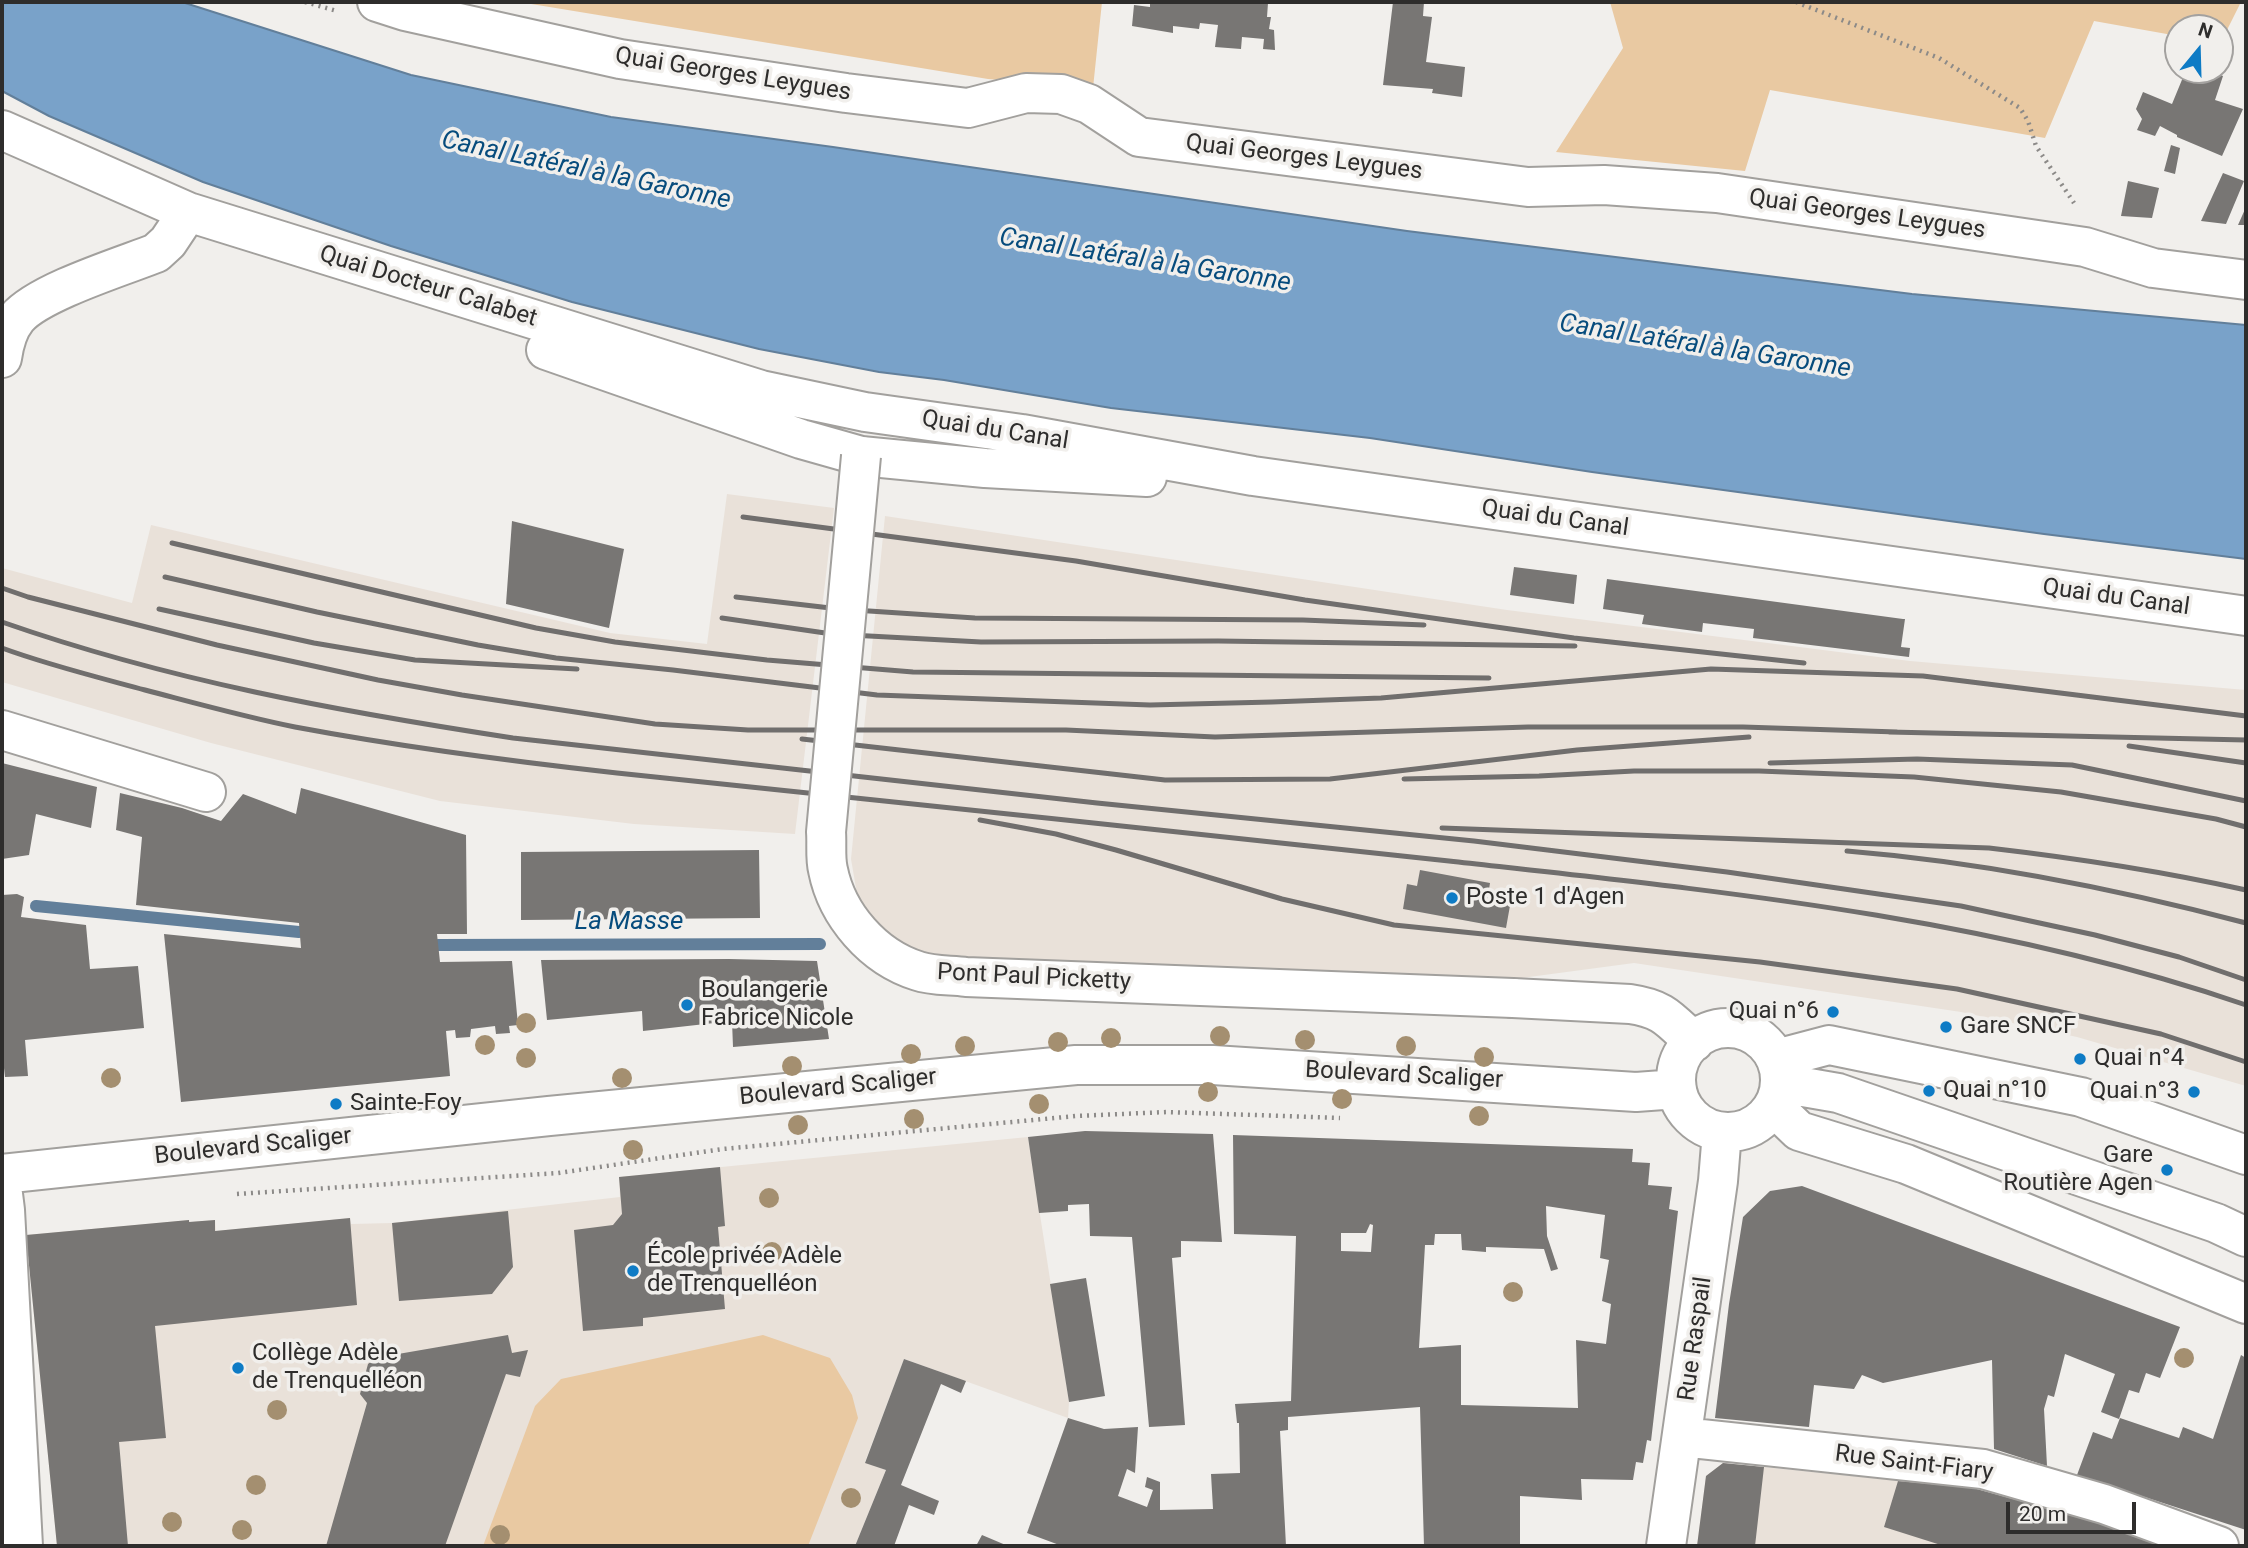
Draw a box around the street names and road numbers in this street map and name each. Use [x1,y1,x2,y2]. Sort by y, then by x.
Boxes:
street label: Quai Georges Leygues [613,42,853,108]
street label: Quai Georges Leygues [1184,129,1424,187]
street label: Quai Georges Leygues [1747,184,1987,246]
street label: Quai Docteur Calabet [316,240,540,334]
street label: Quai du Canal [920,405,1070,457]
street label: Quai du Canal [1480,494,1630,544]
street label: Quai du Canal [2041,573,2191,623]
street label: Pont Paul Picketty [936,959,1132,997]
street label: Boulevard Scaliger [1304,1056,1504,1096]
street label: Boulevard Scaliger [738,1063,938,1113]
street label: Boulevard Scaliger [153,1122,353,1172]
street label: Rue Raspail [1673,1275,1719,1403]
street label: Rue Saint-Fiary [1833,1440,1995,1488]

